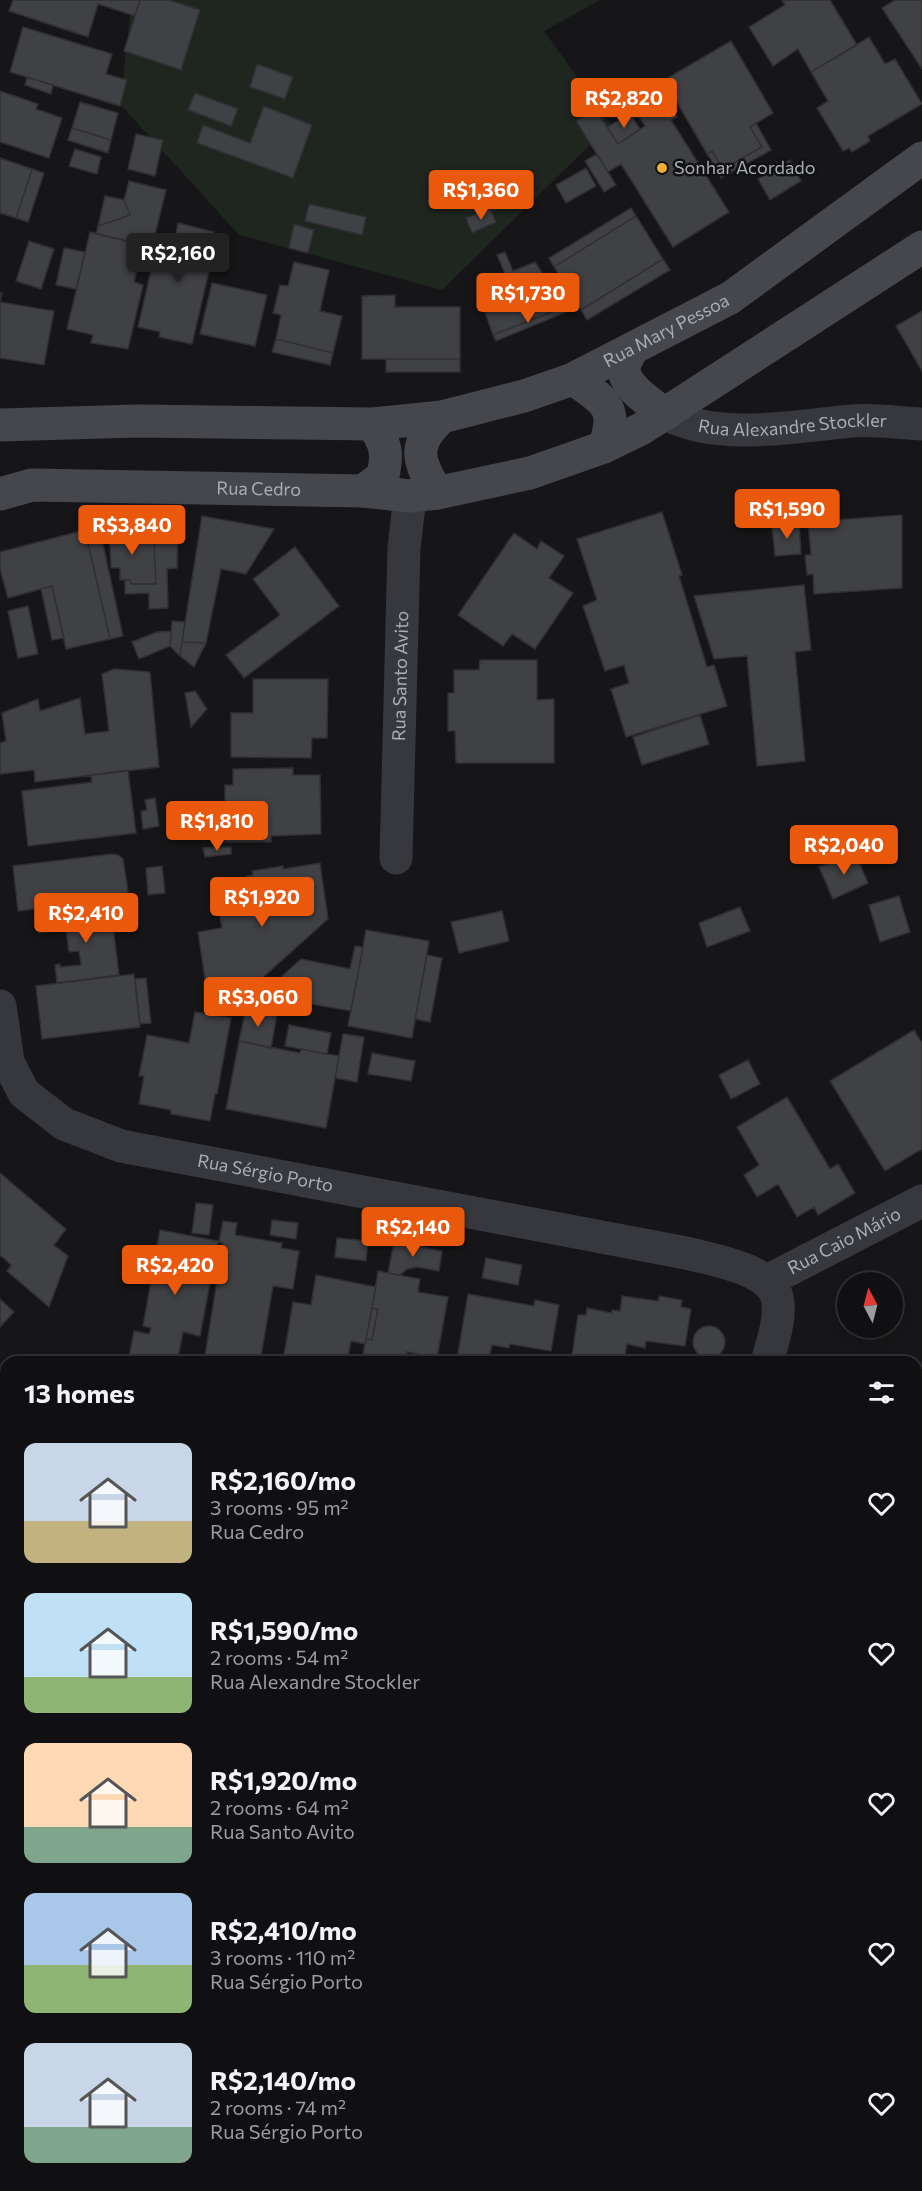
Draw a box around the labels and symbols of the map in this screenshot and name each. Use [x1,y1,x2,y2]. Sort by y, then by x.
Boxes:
pin: R$2,820 [569,78,679,129]
place label: Sonhar Acordado [674,156,816,178]
marker: Sonhar Acordado [655,161,669,175]
pin: R$1,360 [426,170,536,221]
pin: R$2,160 [123,233,233,284]
pin: R$1,730 [473,273,583,324]
street label: Rua Mary Pessoa [599,288,732,371]
street label: Rua Alexandre Stockler [696,408,888,440]
street label: Rua Cedro [216,476,301,500]
pin: R$1,590 [732,489,842,540]
pin: R$3,840 [77,505,187,556]
street label: Rua Santo Avito [387,611,412,741]
pin: R$1,810 [162,801,272,852]
pin: R$2,040 [789,825,899,876]
pin: R$1,920 [207,877,317,928]
pin: R$2,410 [31,893,141,944]
pin: R$3,060 [203,977,313,1028]
street label: Rua Sérgio Porto [196,1149,335,1196]
street label: Rua Caio Mário [783,1202,904,1279]
pin: R$2,140 [358,1207,468,1258]
pin: R$2,420 [120,1245,230,1296]
north arrow [837,1272,903,1338]

